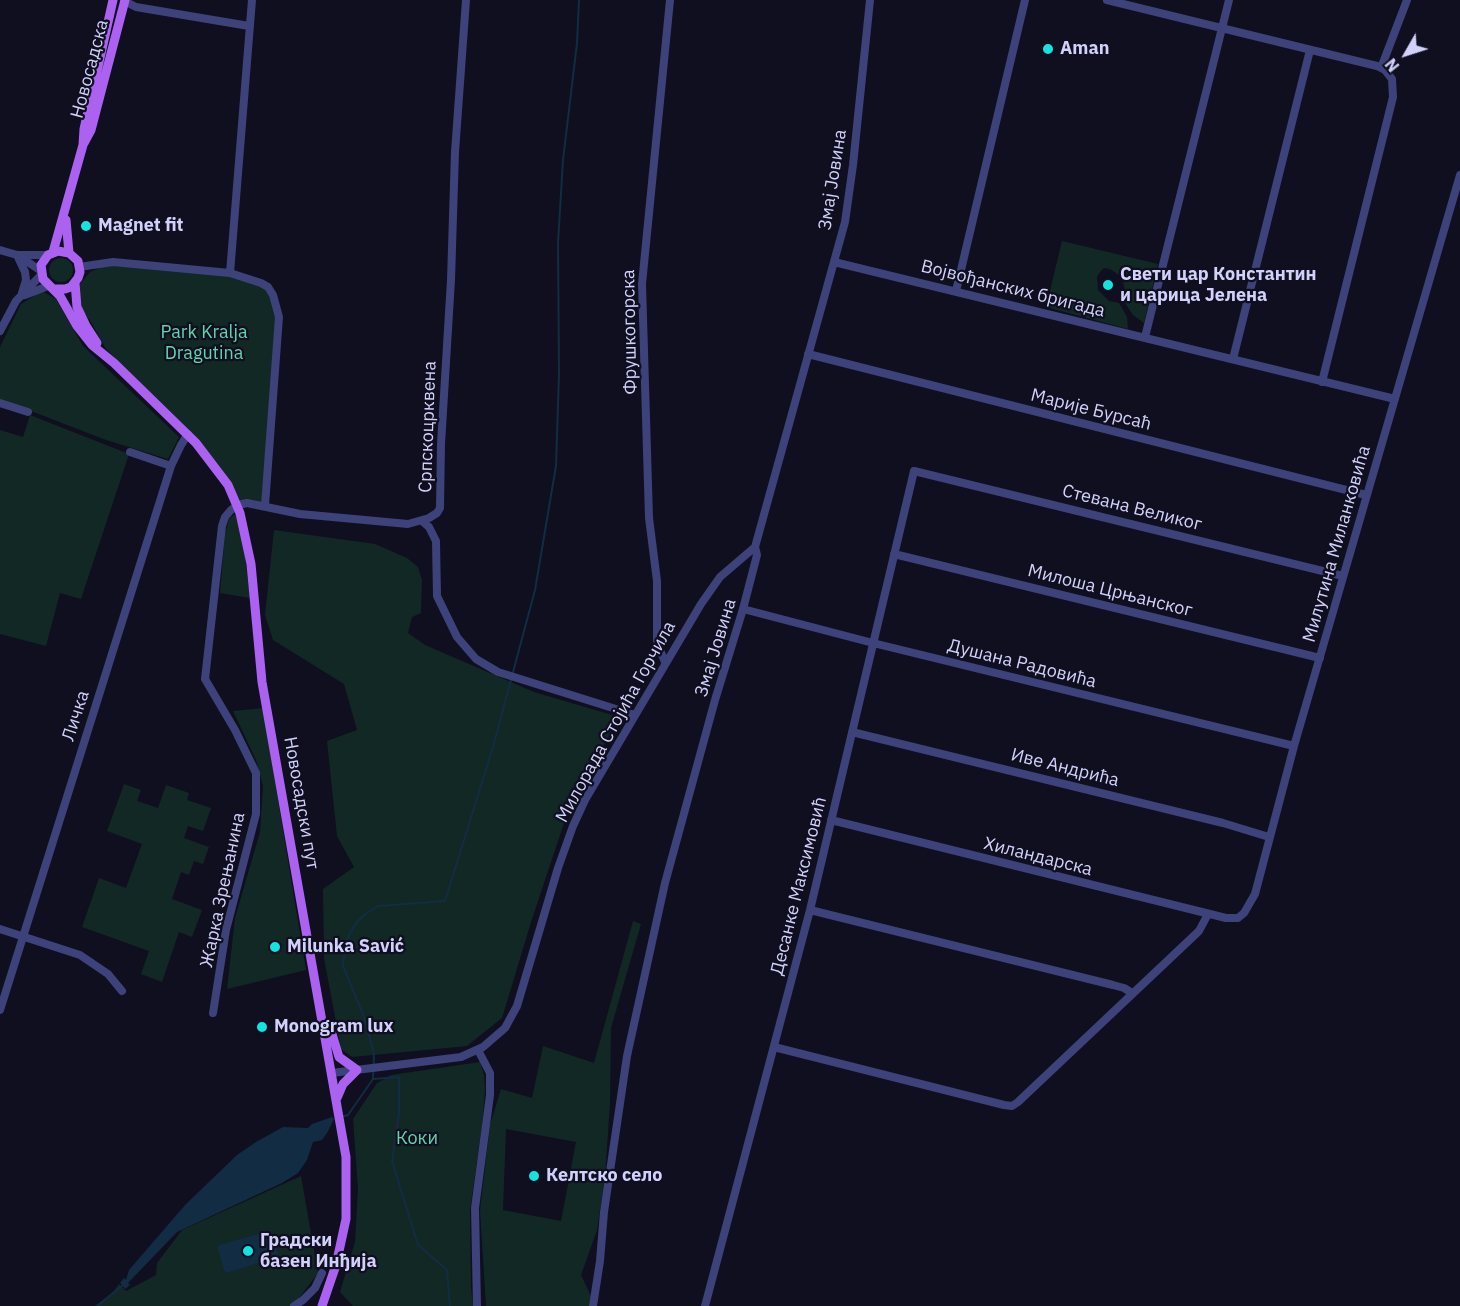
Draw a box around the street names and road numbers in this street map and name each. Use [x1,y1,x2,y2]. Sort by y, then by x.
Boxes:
street label: Новосадска [66,17,114,121]
street label: Змај Јовина [814,128,852,232]
street label: Војвођанских бригада [919,256,1107,322]
street label: Фрушкогорска [618,269,642,395]
street label: Српскоцрквена [415,361,441,493]
street label: Марије Бурсаћ [1028,385,1154,435]
street label: Милутина Миланковића [1299,443,1375,645]
street label: Стевана Великог [1060,480,1204,536]
street label: Милоша Црњанског [1025,560,1195,622]
street label: Змај Јовина [691,596,741,700]
street label: Милорада Стојића Горчила [552,618,680,826]
street label: Душана Радовића [945,635,1099,693]
street label: Личка [58,688,94,744]
street label: Новосадски пут [279,735,323,871]
street label: Иве Андрића [1009,744,1121,792]
street label: Десанке Максимовић [766,795,832,977]
street label: Жарка Зрењанина [196,810,250,970]
street label: Хиландарска [981,833,1095,881]

